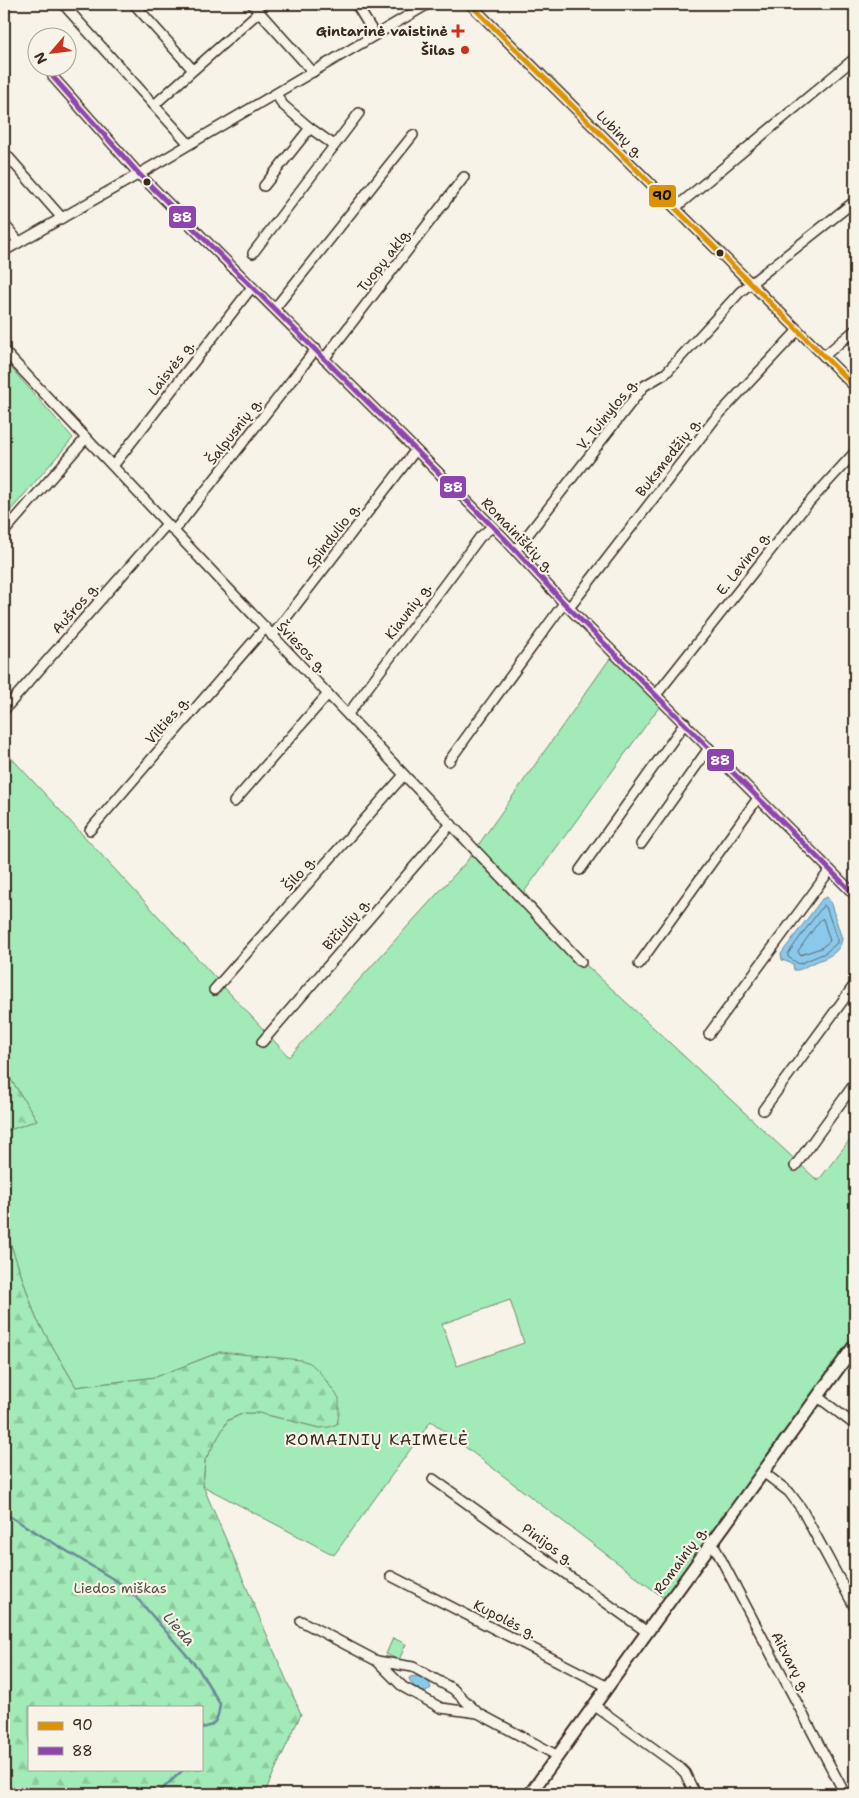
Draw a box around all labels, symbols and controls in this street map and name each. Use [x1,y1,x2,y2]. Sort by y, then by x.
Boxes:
place label: Gintarinė vaistinė [316,22,448,40]
marker: Gintarinė vaistinė [452,25,464,37]
north arrow [28,28,78,78]
place label: Šilas [421,41,455,59]
marker: Šilas [459,44,471,56]
text: N [30,49,51,67]
street label: Lubinų g. [592,106,648,162]
unlabelled marker [142,177,152,187]
line badge: 90 [648,184,677,208]
text: 90 [652,186,672,204]
line badge: 88 [168,205,197,229]
text: 88 [172,208,192,226]
street label: Tuopų aklg. [353,224,415,296]
unlabelled marker [715,248,725,258]
street label: Laisvės g. [144,337,198,399]
street label: V. Tuinylos g. [573,374,641,454]
street label: Šalpusnių g. [202,394,266,468]
street label: Buksmedžių g. [631,414,705,500]
line badge: 88 [439,475,467,499]
text: 88 [443,478,463,496]
street label: Romainiškių g. [478,494,558,576]
street label: Spindulio g. [302,499,364,571]
street label: E. Levino g. [712,527,774,599]
street label: Aušros g. [48,579,102,637]
street label: Kiaunių g. [381,579,435,643]
street label: Šviesos g. [273,617,331,677]
street label: Vilties g. [141,692,193,748]
line badge: 88 [706,748,735,772]
text: 88 [710,751,730,769]
street label: Šilo g. [279,852,319,894]
street label: Bičiulių g. [318,894,374,954]
district label: ROMAINIŲ KAIMELĖ [285,1429,469,1450]
street label: Pinijos g. [519,1519,577,1569]
street label: Romainių g. [649,1523,711,1597]
park label: Liedos miškas [73,1579,167,1597]
street label: Kupolės g. [471,1595,539,1643]
water label: Lieda [159,1608,199,1650]
street label: Aitvarų g. [767,1628,815,1696]
legend [28,1706,202,1770]
text: 90 [72,1715,93,1735]
text: 88 [72,1741,93,1761]

